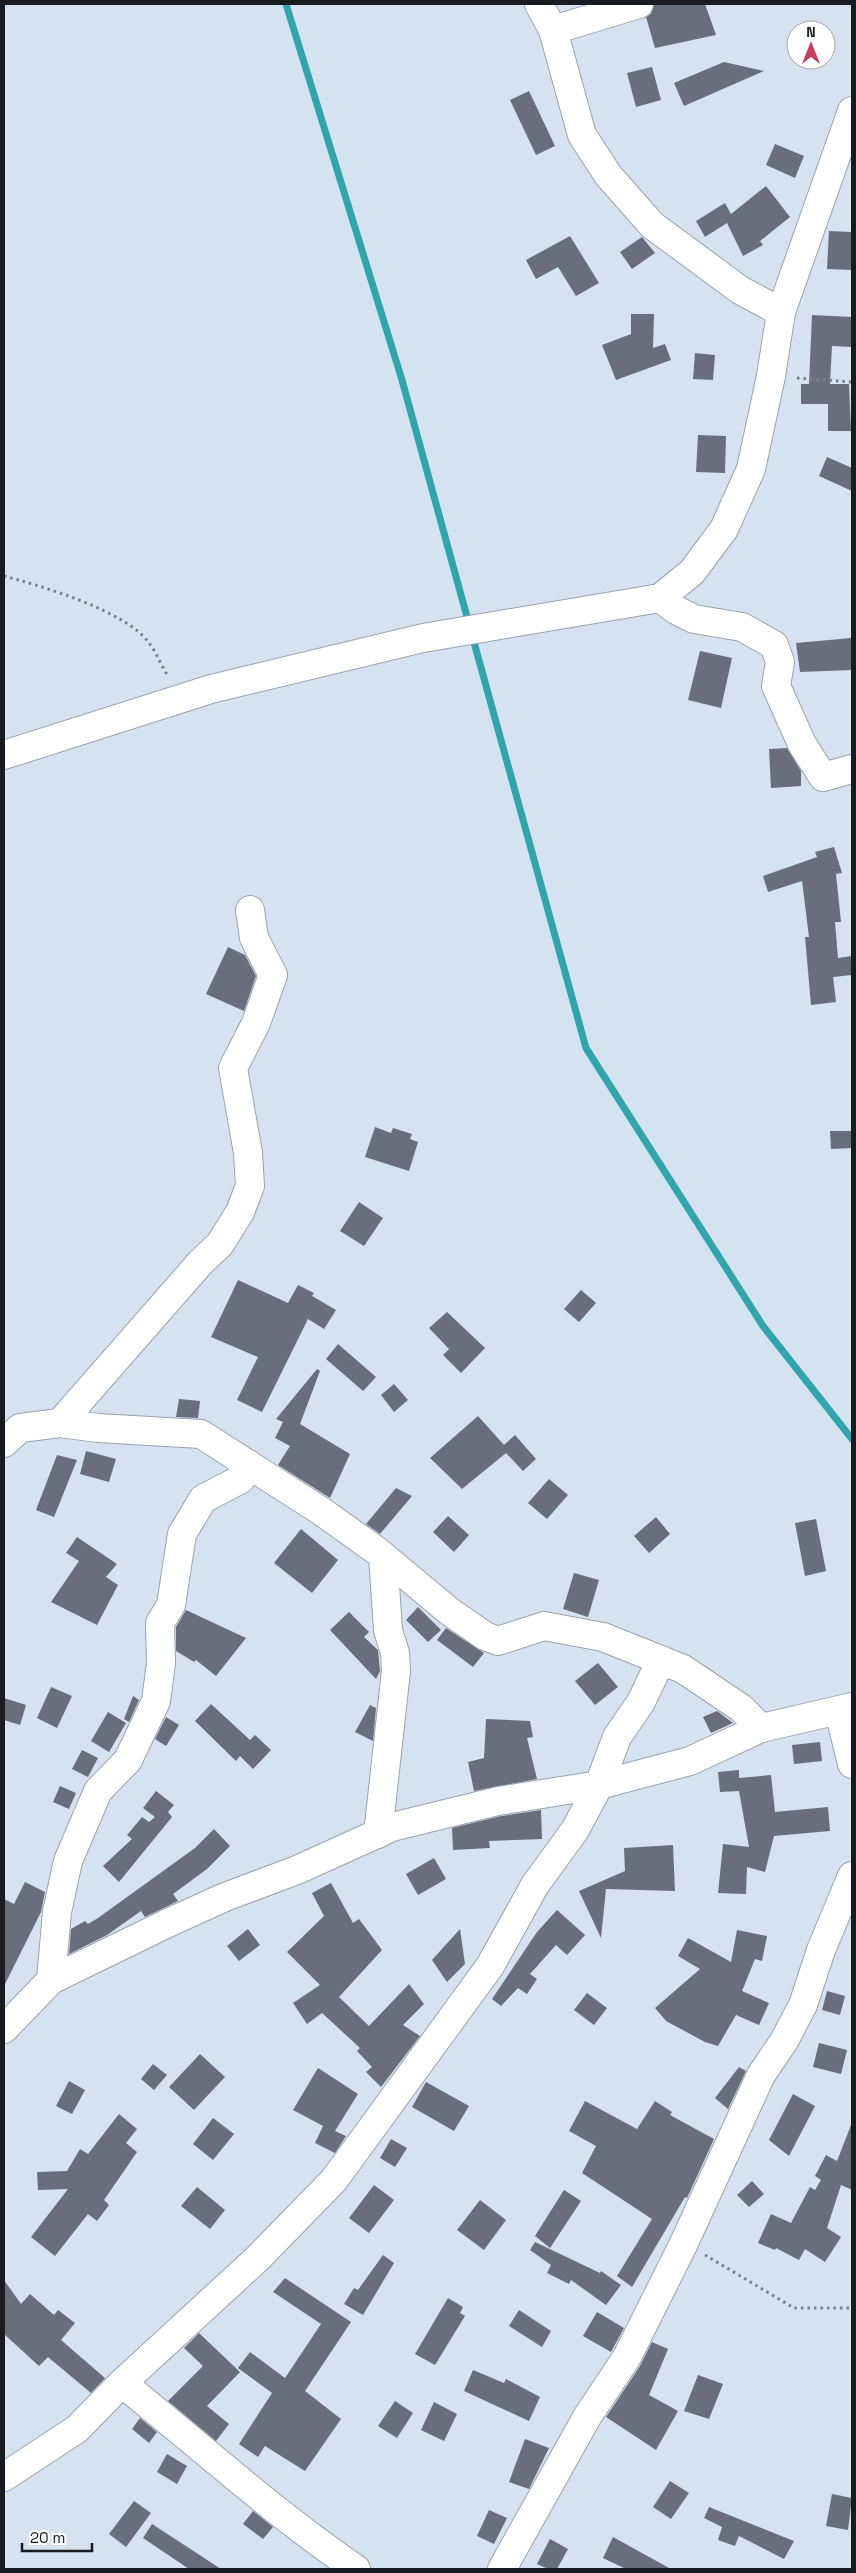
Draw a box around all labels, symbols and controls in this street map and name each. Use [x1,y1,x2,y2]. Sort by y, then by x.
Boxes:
north arrow [786,20,836,70]
text: N [806,23,816,41]
scale bar [22,2520,92,2552]
text: 20 m [30,2528,65,2547]

